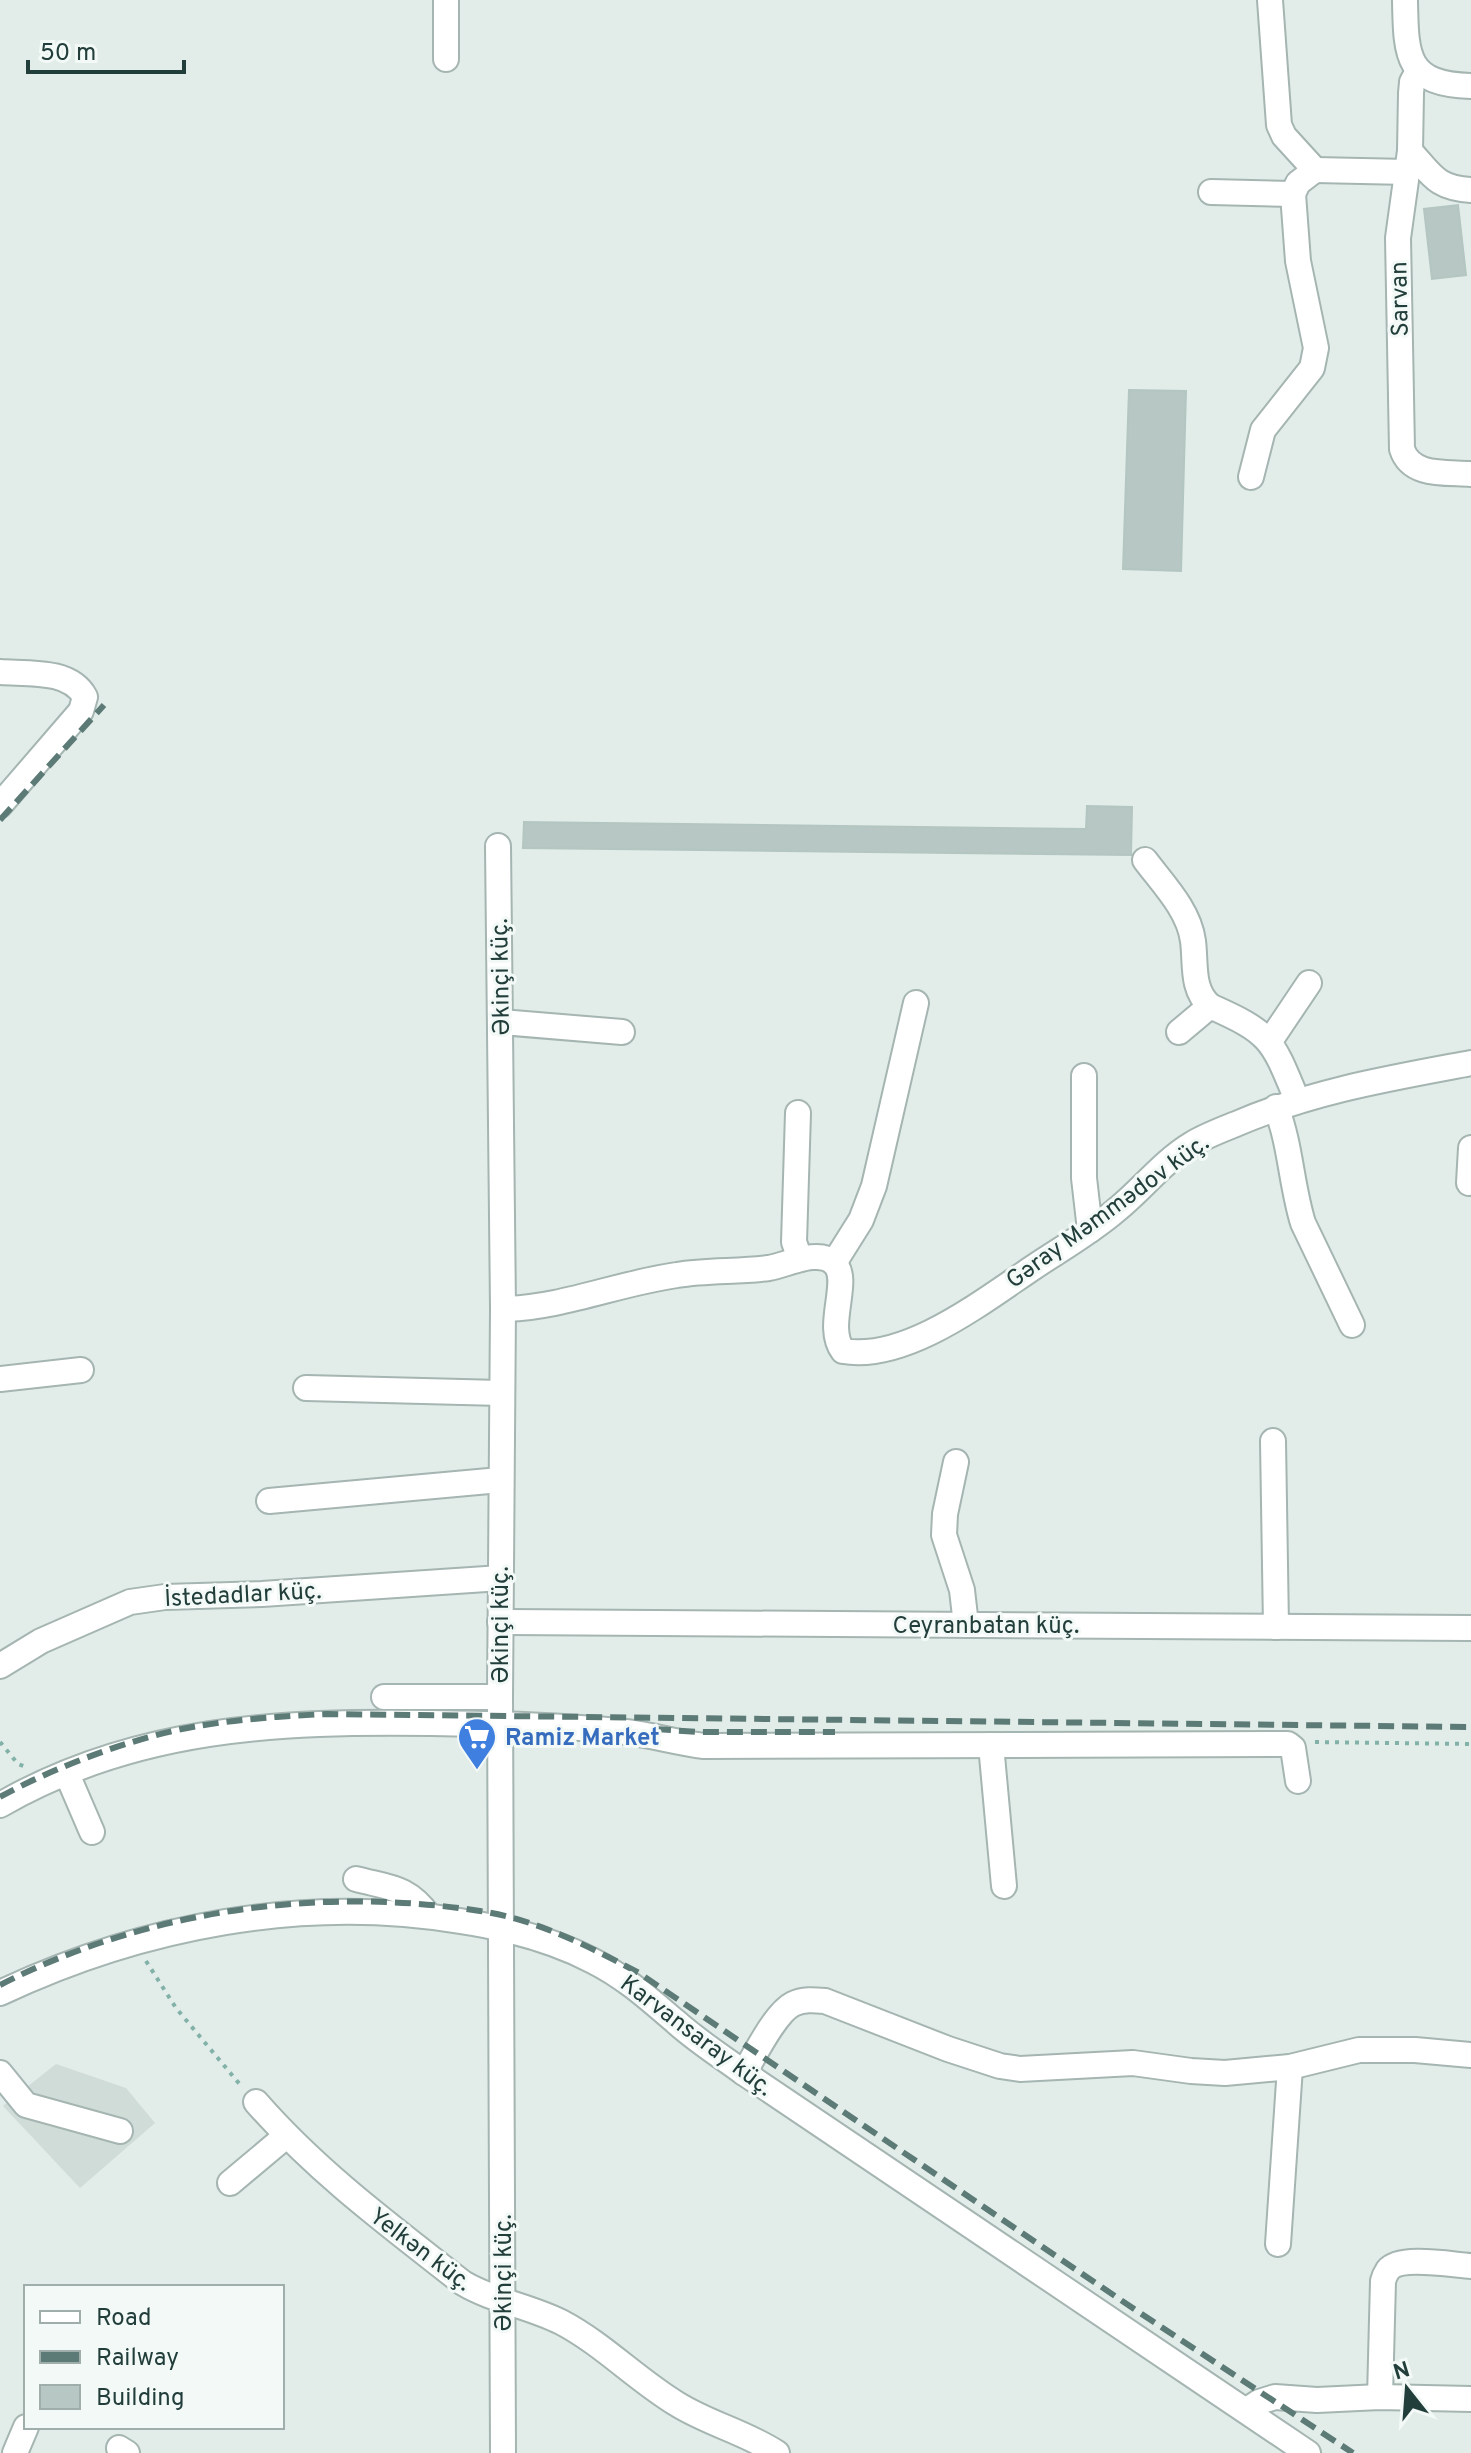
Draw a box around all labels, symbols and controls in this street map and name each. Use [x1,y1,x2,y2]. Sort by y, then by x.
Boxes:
scale bar [28,24,184,74]
text: 50 m [40,39,96,69]
street label: Sarvan [1385,261,1417,337]
street label: Əkinçi küç. [486,918,518,1036]
street label: Gəray Məmmədov küç. [1001,1129,1216,1296]
street label: Əkinçi küç. [487,1566,517,1684]
street label: İstedadlar küç. [164,1576,322,1615]
street label: Ceyranbatan küç. [892,1612,1080,1642]
supermarket icon: Ramiz Market [456,1716,498,1771]
place label: Ramiz Market [505,1724,660,1754]
street label: Karvansaray küç. [613,1969,778,2104]
street label: Yelkən küç. [363,2202,477,2299]
street label: Əkinçi küç. [490,2214,520,2332]
legend [24,2285,284,2429]
text: Road [96,2304,152,2334]
text: Railway [96,2344,179,2374]
north arrow [1367,2349,1447,2429]
text: N [1390,2357,1413,2387]
text: Building [96,2384,185,2414]

